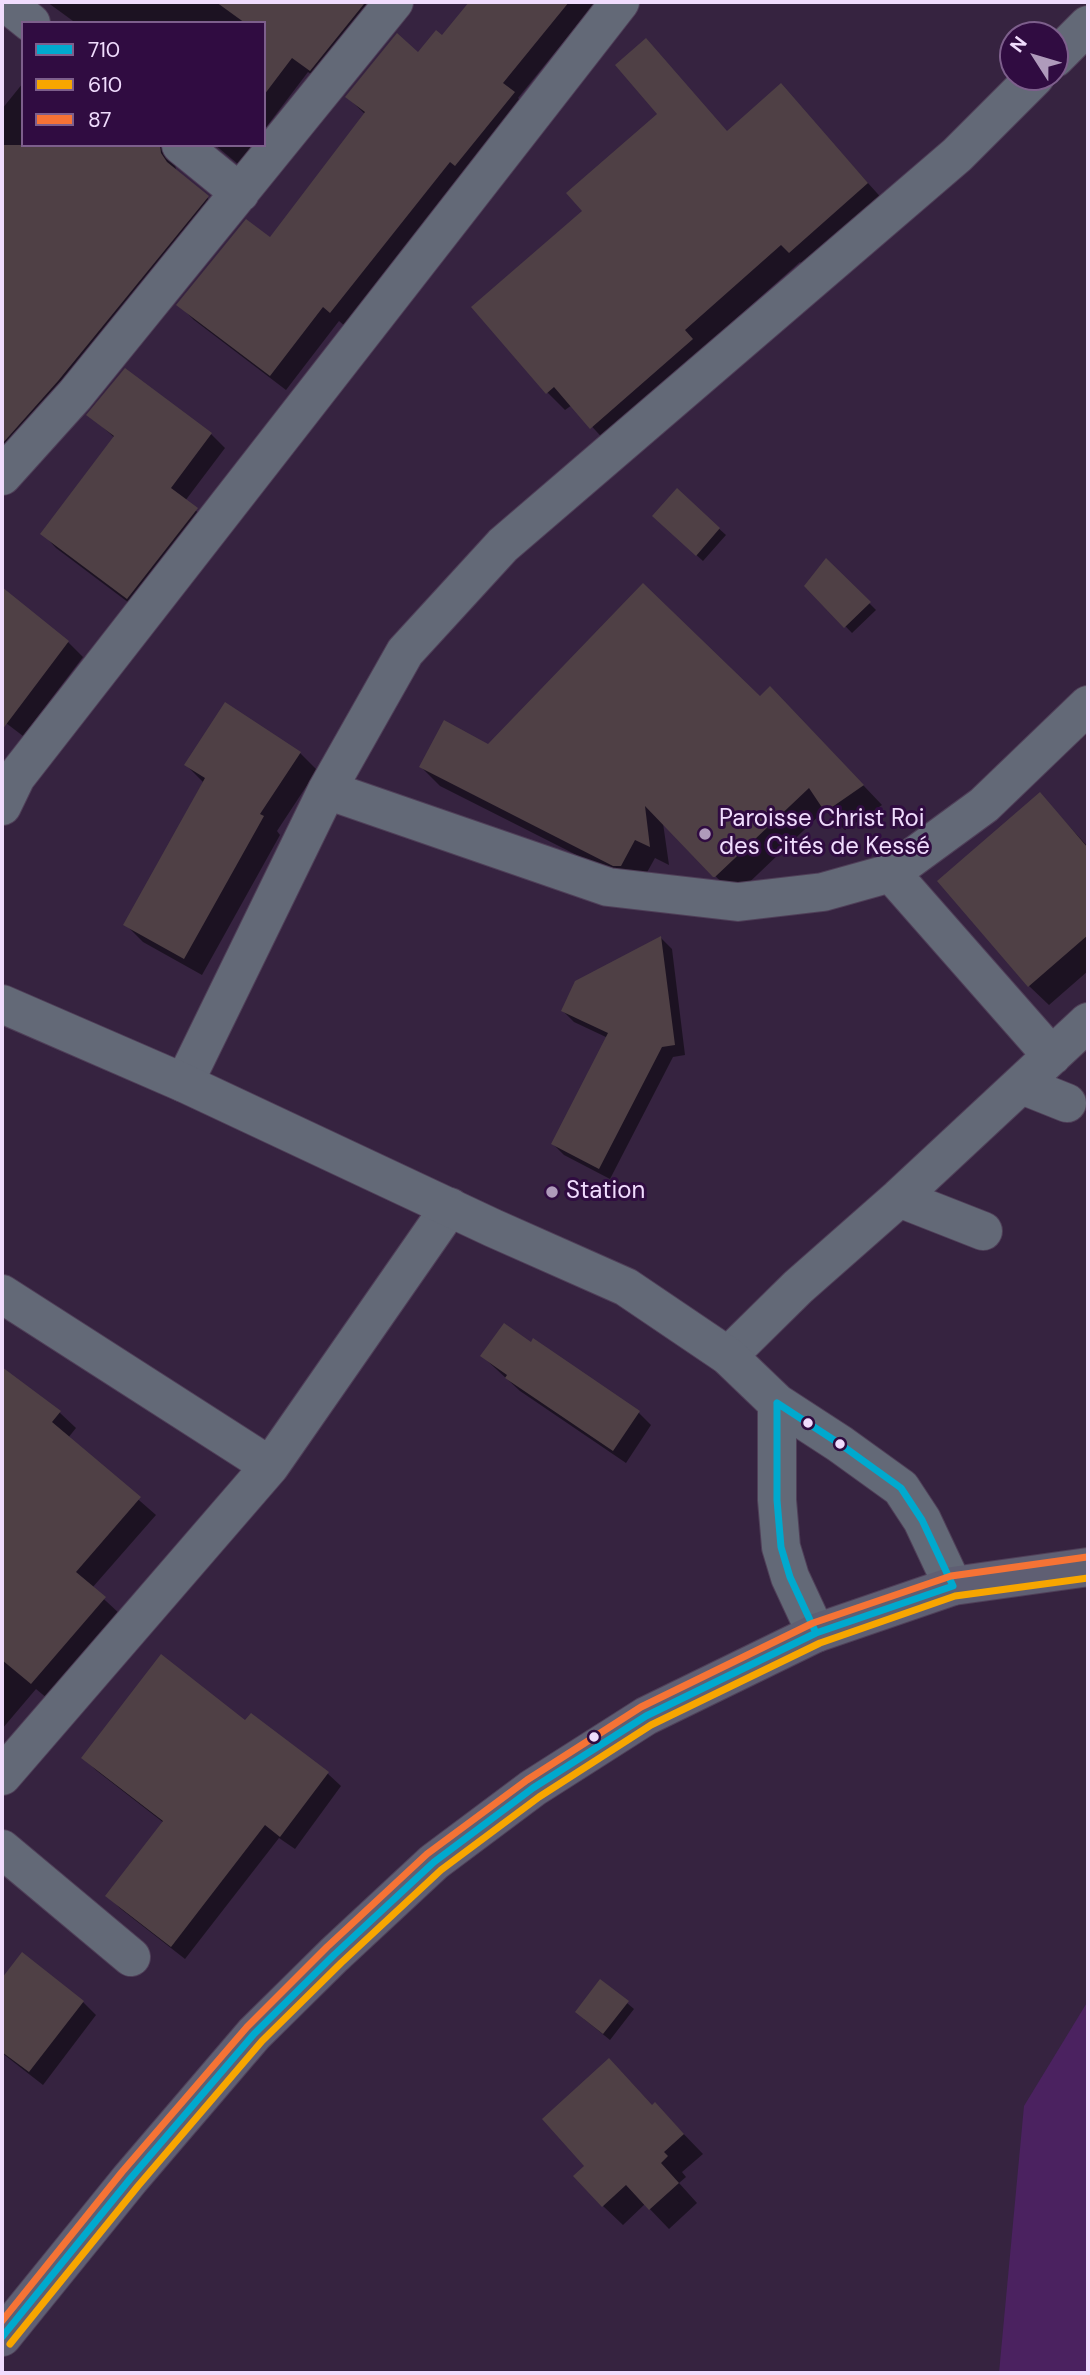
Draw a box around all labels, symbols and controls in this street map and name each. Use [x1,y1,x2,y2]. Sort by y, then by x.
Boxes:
legend [21,21,266,147]
north arrow [999,21,1069,91]
text: N [1004,31,1033,57]
text: 710 [88,36,120,64]
text: 610 [88,71,122,99]
text: 87 [88,106,111,134]
place label: Paroisse Christ Roi des Cités de Kessé [719,806,930,862]
marker: Paroisse Christ Roi des Cités de Kessé [697,826,713,842]
place label: Station [566,1178,645,1206]
marker: Station [544,1184,560,1200]
unlabelled marker [801,1416,815,1430]
unlabelled marker [833,1437,847,1451]
unlabelled marker [587,1730,601,1744]

